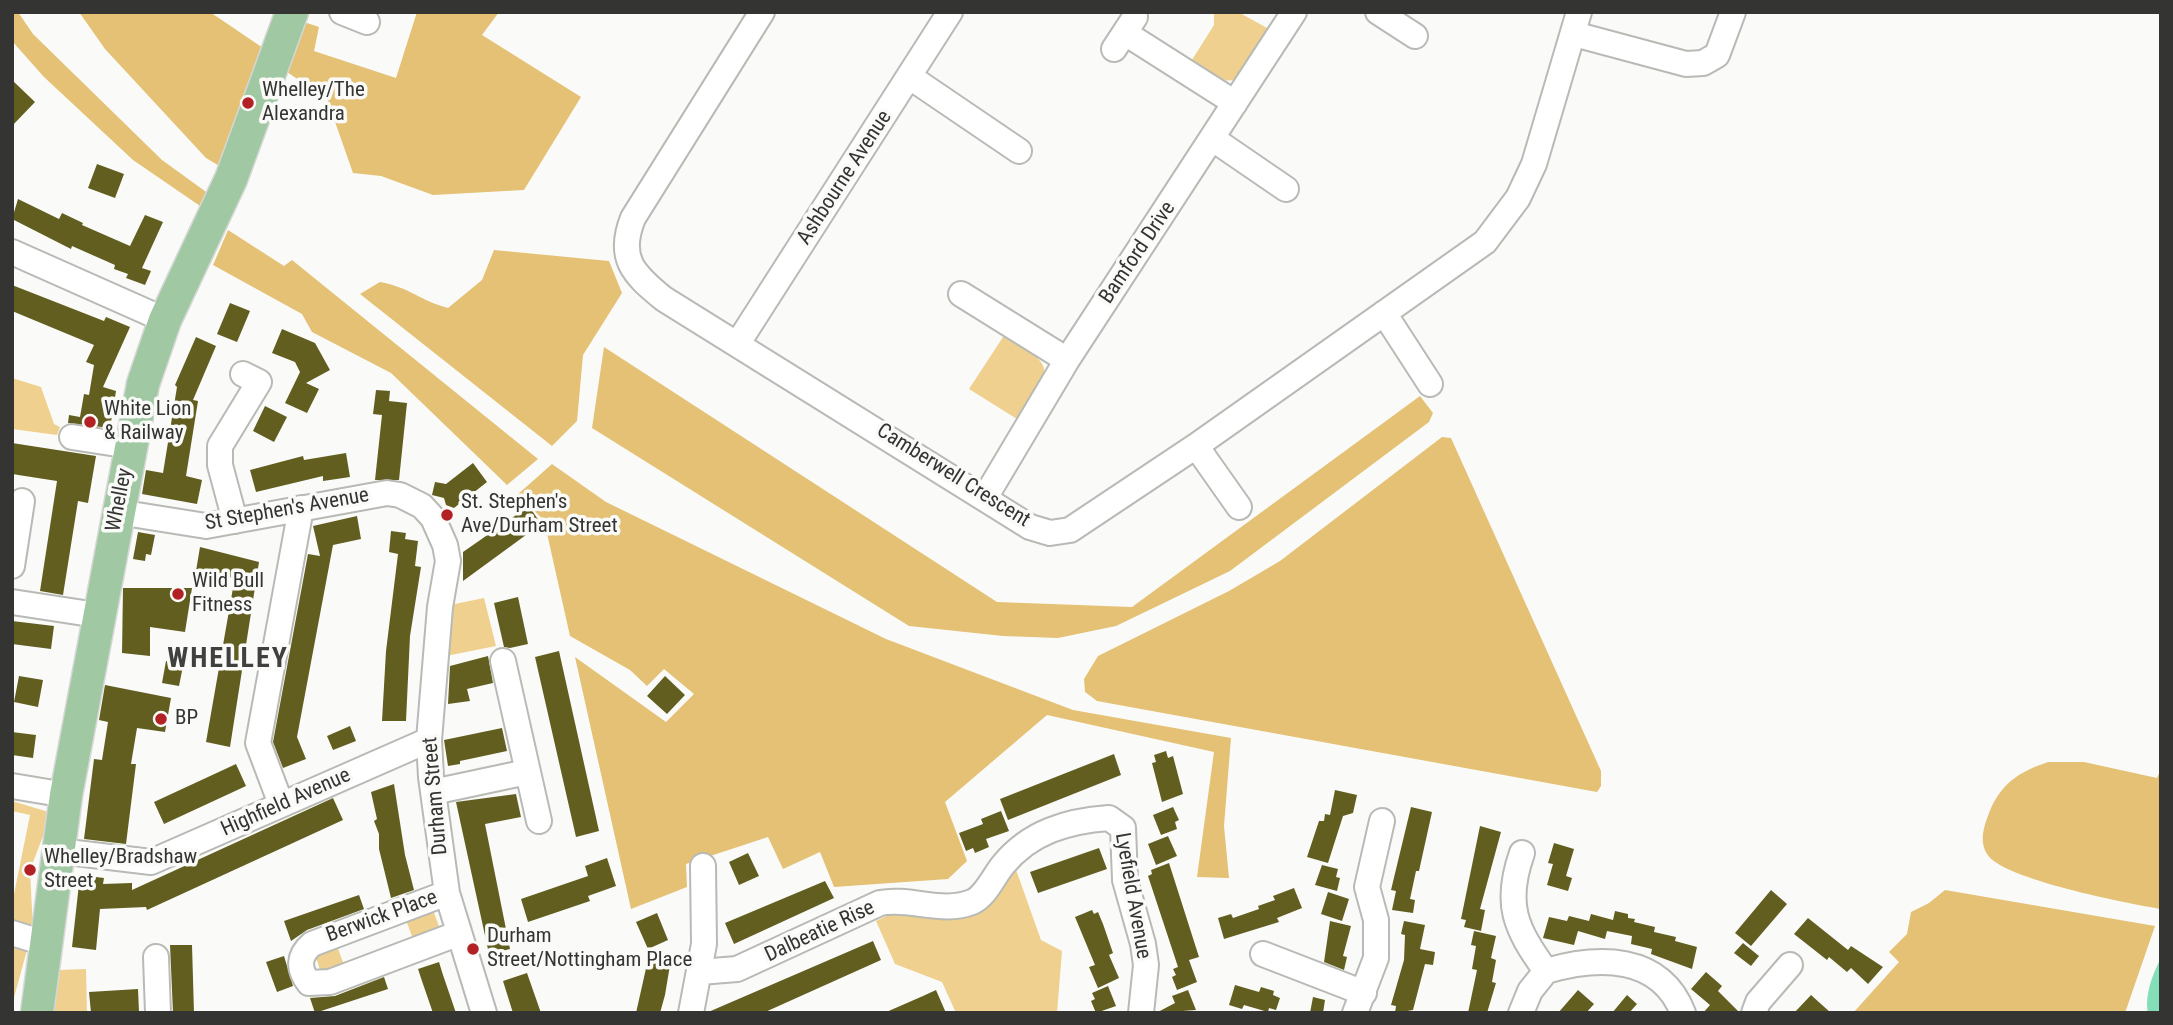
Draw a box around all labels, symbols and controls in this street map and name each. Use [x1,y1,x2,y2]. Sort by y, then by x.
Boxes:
place label: Whelley/The Alexandra [262,78,365,128]
marker: Whelley/The Alexandra [240,95,256,111]
street label: Ashbourne Avenue [792,106,898,250]
street label: Bamford Drive [1095,197,1181,309]
place label: White Lion & Railway [104,397,191,447]
marker: White Lion & Railway [82,414,98,430]
street label: Camberwell Crescent [872,419,1034,533]
street label: Whelley [102,466,138,534]
street label: St Stephen's Avenue [203,483,371,537]
place label: St. Stephen's Ave/Durham Street [461,490,618,540]
marker: St. Stephen's Ave/Durham Street [439,507,455,523]
place label: Wild Bull Fitness [192,569,264,619]
marker: Wild Bull Fitness [170,586,186,602]
district label: WHELLEY [168,643,288,677]
place label: BP [175,706,198,732]
marker: BP [153,711,169,727]
street label: Durham Street [418,736,454,856]
street label: Highfield Avenue [217,763,355,843]
street label: Lyefield Avenue [1109,831,1155,961]
place label: Whelley/Bradshaw Street [44,845,197,895]
marker: Whelley/Bradshaw Street [22,862,38,878]
street label: Berwick Place [323,885,441,949]
street label: Dalbeatie Rise [761,896,879,968]
place label: Durham Street/Nottingham Place [487,924,692,974]
marker: Durham Street/Nottingham Place [465,941,481,957]

